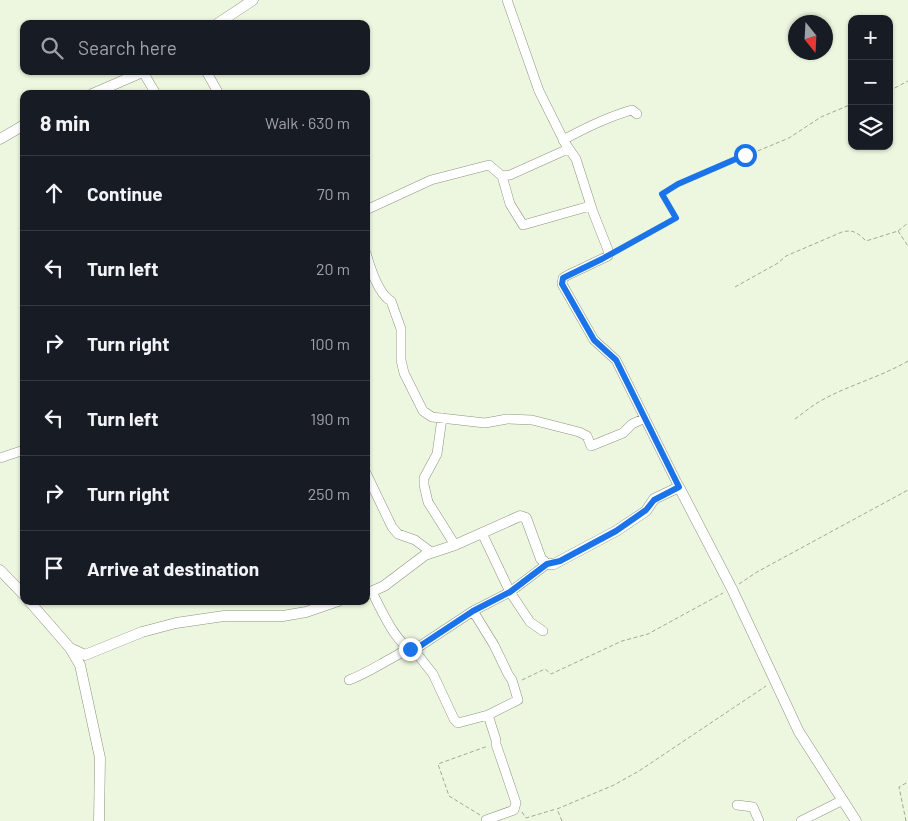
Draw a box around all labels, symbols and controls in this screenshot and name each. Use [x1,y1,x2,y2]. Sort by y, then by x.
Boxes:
north arrow [788,15,833,60]
map controls [848,15,893,150]
button: + [848,15,893,60]
search box [20,20,370,75]
icon: search [38,34,66,62]
text: Search here [78,36,177,59]
button: − [848,60,893,105]
button: layers [848,105,893,150]
text: 8 min [40,110,90,135]
text: Walk · 630 m [265,113,350,132]
route start [734,144,757,167]
icon: ahead [40,179,68,207]
text: Continue [87,182,163,205]
text: 70 m [317,184,350,203]
icon: left [40,254,68,282]
text: Turn left [87,257,158,280]
text: 20 m [316,259,350,278]
icon: right [40,329,68,357]
text: Turn right [87,332,169,355]
text: 100 m [310,334,350,353]
icon: left [40,404,68,432]
text: Turn left [87,407,158,430]
text: 190 m [311,409,350,428]
icon: right [40,479,68,507]
text: Turn right [87,482,169,505]
text: 250 m [308,484,350,503]
icon: arrive [40,554,68,582]
text: Arrive at destination [87,557,259,580]
route end [399,638,422,661]

